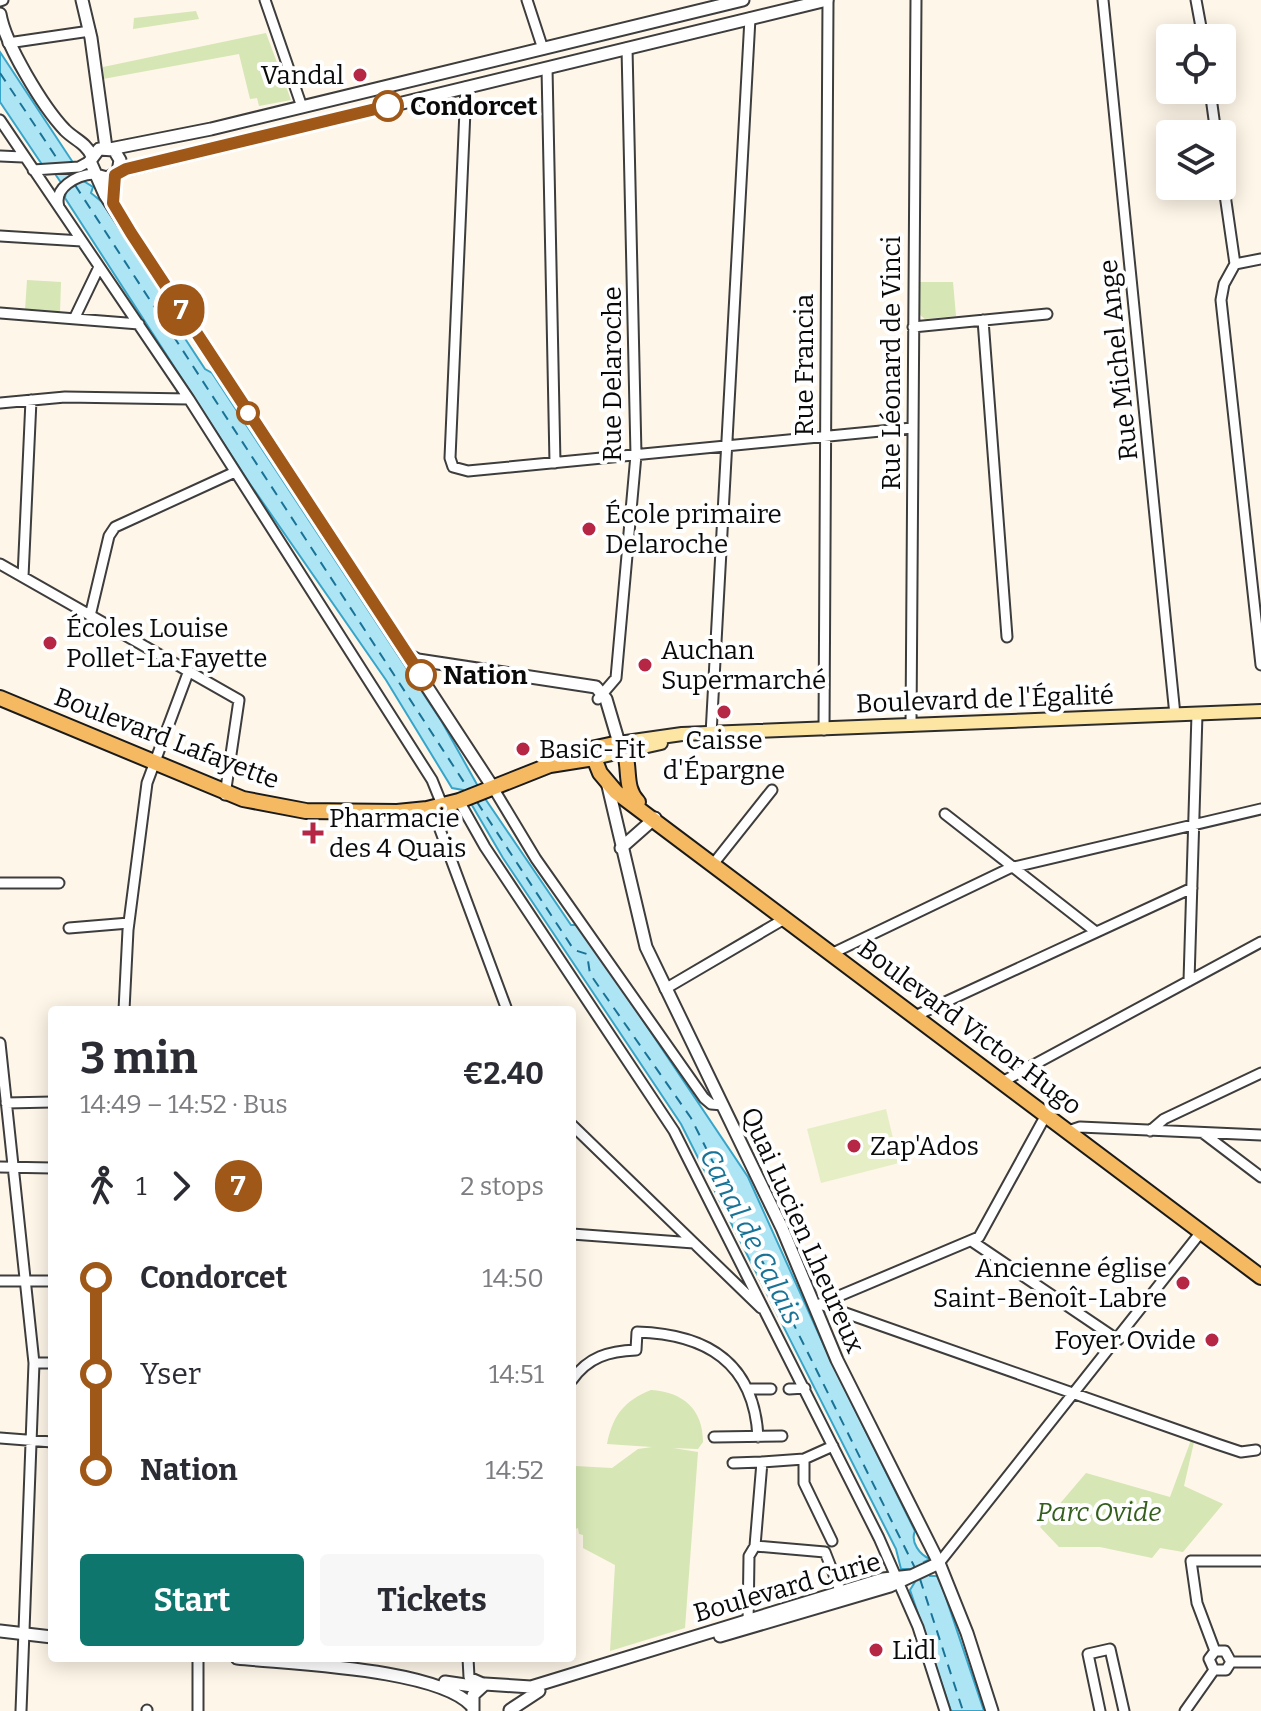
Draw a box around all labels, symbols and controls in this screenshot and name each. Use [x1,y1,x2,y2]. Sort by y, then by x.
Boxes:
map controls [1156,24,1236,200]
button: locate [1156,24,1236,104]
place label: Vandal [261,60,344,91]
marker: Vandal [351,66,369,84]
marker: Condorcet [373,91,403,121]
place label: Condorcet [410,91,538,122]
button: layers [1156,120,1236,200]
street label: Rue Léonard de Vinci [876,236,907,490]
street label: Rue Michel Ange [1093,258,1144,462]
line badge: 7 [155,284,207,336]
street label: Rue Delaroche [597,286,628,462]
text: 7 [173,293,189,326]
street label: Rue Francia [789,294,820,436]
unlabelled marker [237,402,259,424]
place label: École primaire Delaroche [605,499,782,560]
marker: École primaire Delaroche [580,520,598,538]
place label: Écoles Louise Pollet-La Fayette [66,613,267,674]
marker: Écoles Louise Pollet-La Fayette [41,634,59,652]
place label: Auchan Supermarché [661,635,826,696]
marker: Auchan Supermarché [636,656,654,674]
marker: Nation [406,660,436,690]
place label: Nation [443,660,528,691]
street label: Boulevard de l'Égalité [855,680,1115,719]
street label: Boulevard Lafayette [50,681,284,796]
marker: Caisse d'Épargne [715,703,733,721]
place label: Caisse d'Épargne [663,725,785,786]
place label: Basic-Fit [539,734,646,765]
marker: Basic-Fit [514,740,532,758]
place label: Pharmacie des 4 Quais [329,803,467,864]
marker: Pharmacie des 4 Quais [304,824,322,842]
street label: Boulevard Victor Hugo [852,933,1088,1122]
text: 3 min [80,1032,198,1085]
text: €2.40 [463,1056,544,1092]
text: 14:49 – 14:52 · Bus [80,1089,288,1120]
street label: Quai Lucien Lheureux [734,1103,871,1358]
place label: Zap'Ados [870,1131,979,1162]
marker: Zap'Ados [845,1137,863,1155]
water label: Canal de Calais [693,1143,810,1330]
icon: walk [80,1164,124,1208]
icon: forward [159,1164,203,1208]
text: 7 [231,1169,246,1202]
text: 1 [136,1171,147,1202]
text: 2 stops [460,1171,544,1202]
place label: Ancienne église Saint-Benoît-Labre [933,1253,1167,1314]
text: Condorcet [140,1260,287,1296]
text: 14:50 [482,1263,544,1294]
marker: Ancienne église Saint-Benoît-Labre [1174,1274,1192,1292]
place label: Foyer Ovide [1054,1325,1196,1356]
marker: Foyer Ovide [1203,1331,1221,1349]
text: Yser [140,1356,201,1392]
text: 14:51 [489,1359,544,1390]
text: Nation [140,1452,238,1488]
text: 14:52 [485,1455,544,1486]
park label: Parc Ovide [1037,1497,1161,1528]
street label: Boulevard Curie [690,1546,884,1629]
button: Start [80,1554,304,1646]
button: Tickets [320,1554,544,1646]
place label: Lidl [892,1635,937,1666]
marker: Lidl [867,1641,885,1659]

